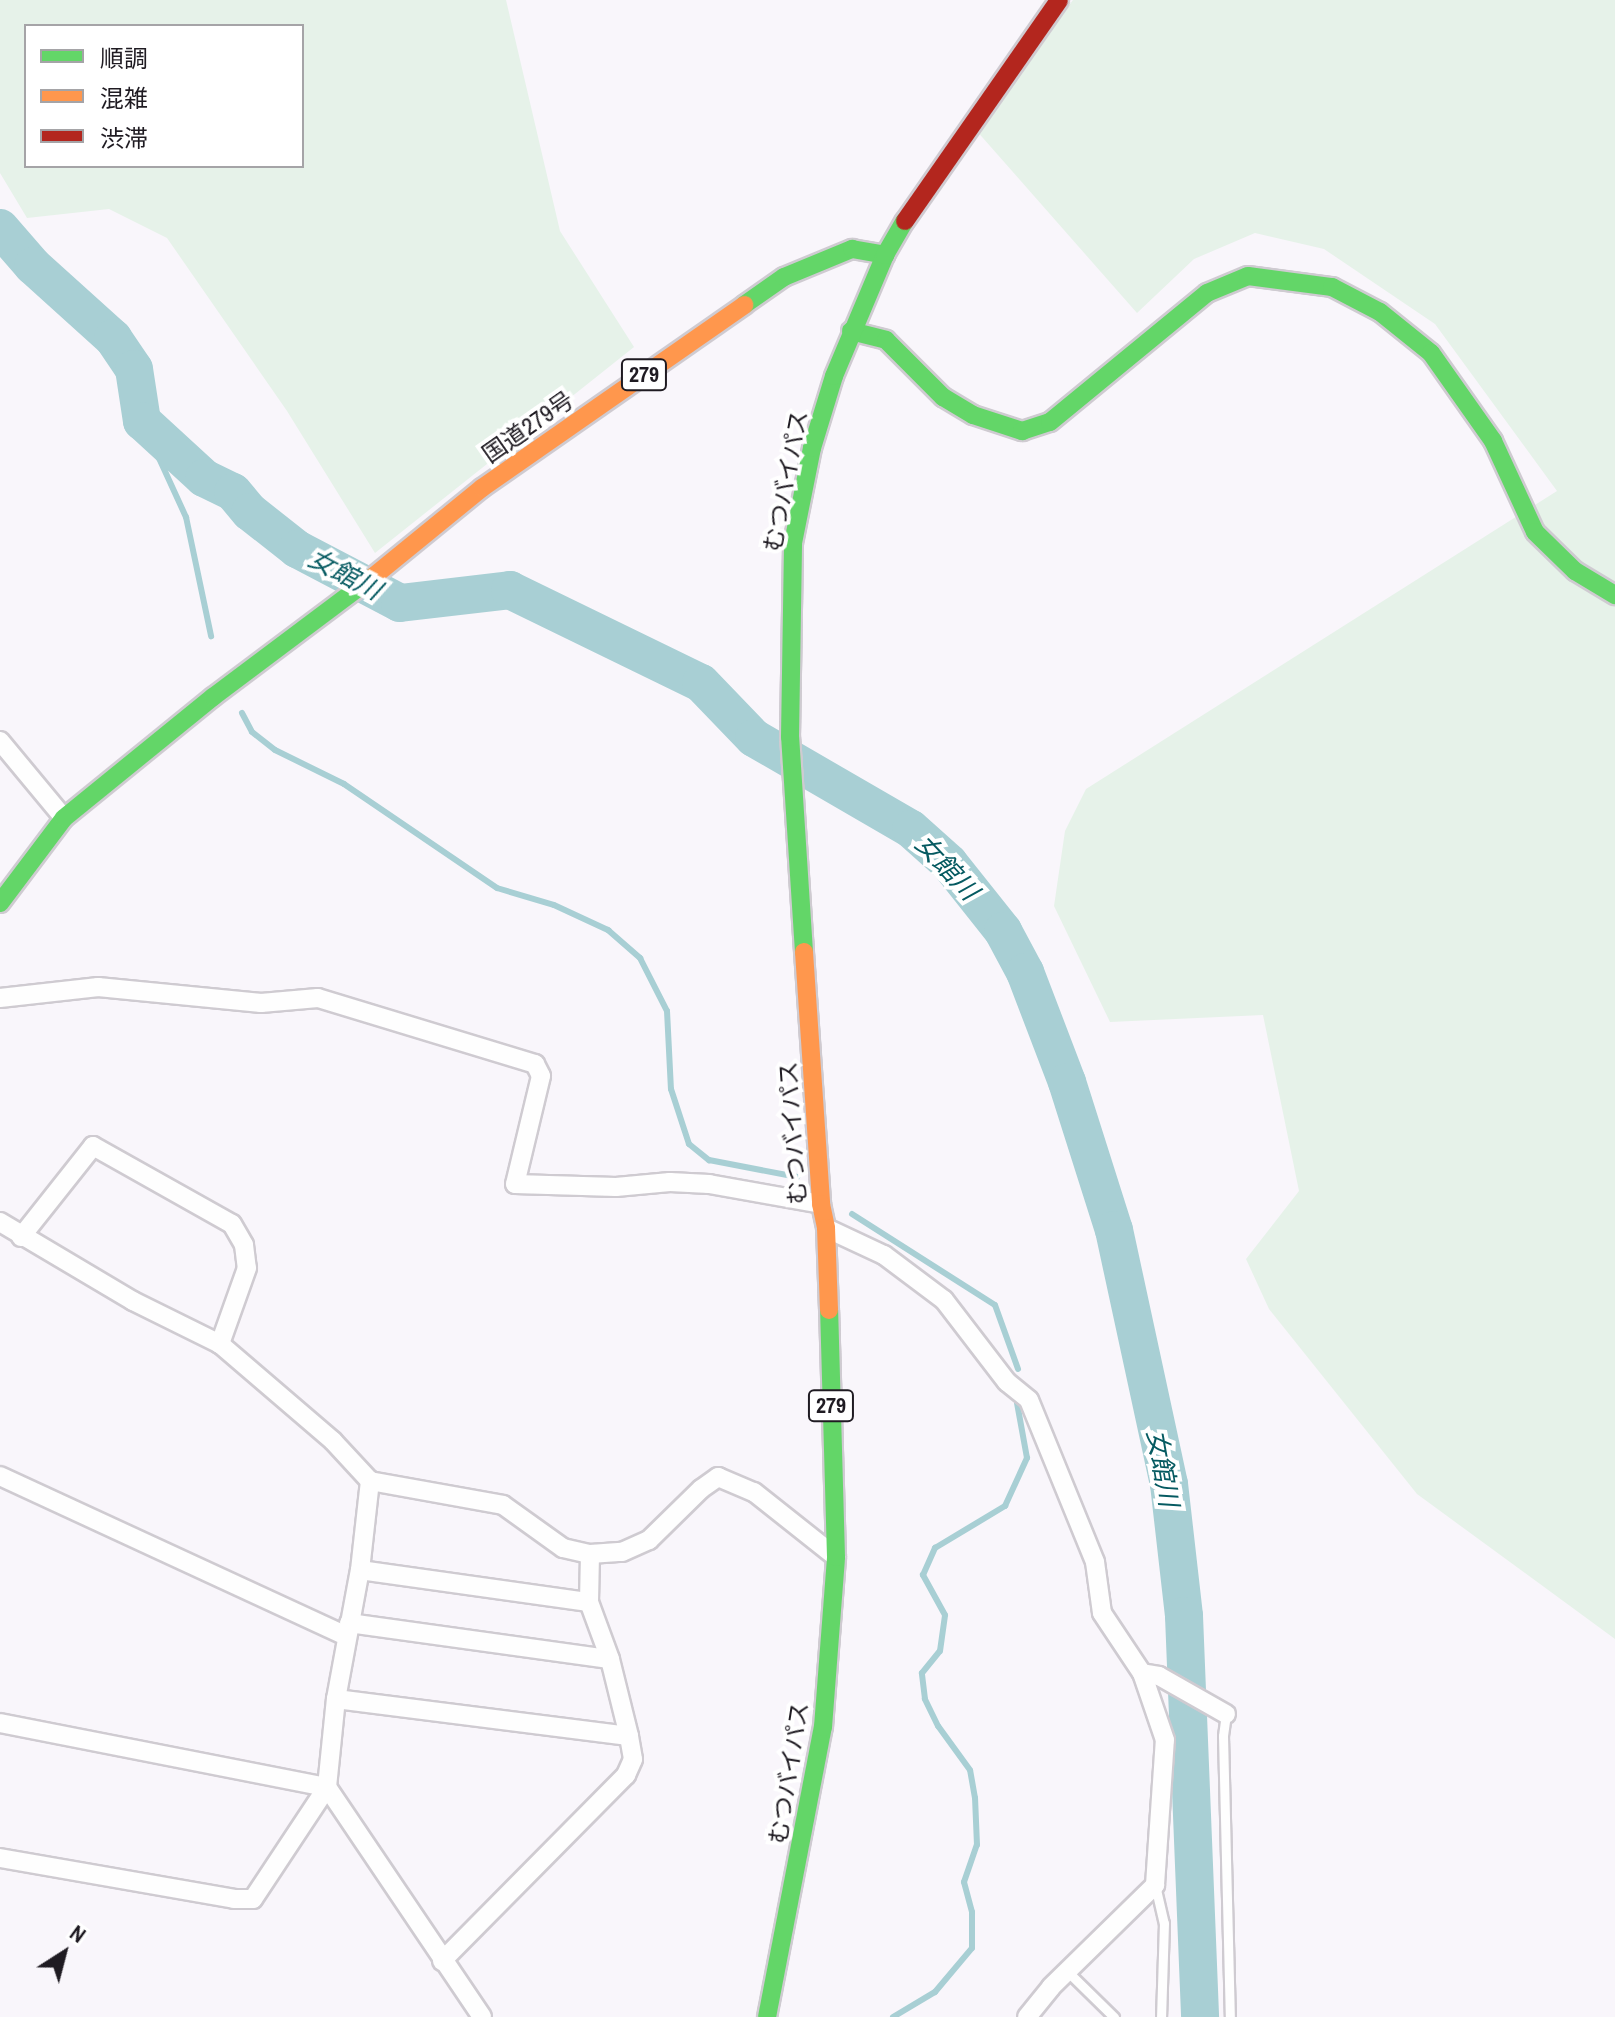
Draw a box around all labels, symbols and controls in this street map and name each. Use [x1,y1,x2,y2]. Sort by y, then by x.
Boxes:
legend [24,24,304,168]
text: 順調 [100,42,148,74]
text: 混雑 [100,82,148,114]
text: 渋滞 [100,122,148,154]
road number: 279 [620,357,668,393]
street label: 国道279号 [477,385,579,469]
street label: むつバイパス [758,408,814,554]
water label: 女館川 [303,542,387,606]
water label: 女館川 [909,828,985,906]
street label: むつバイパス [774,1060,812,1206]
road number: 279 [807,1388,855,1424]
water label: 女館川 [1141,1427,1185,1509]
street label: むつバイパス [764,1700,814,1846]
north arrow [24,1913,104,1993]
text: N [64,1918,92,1950]

